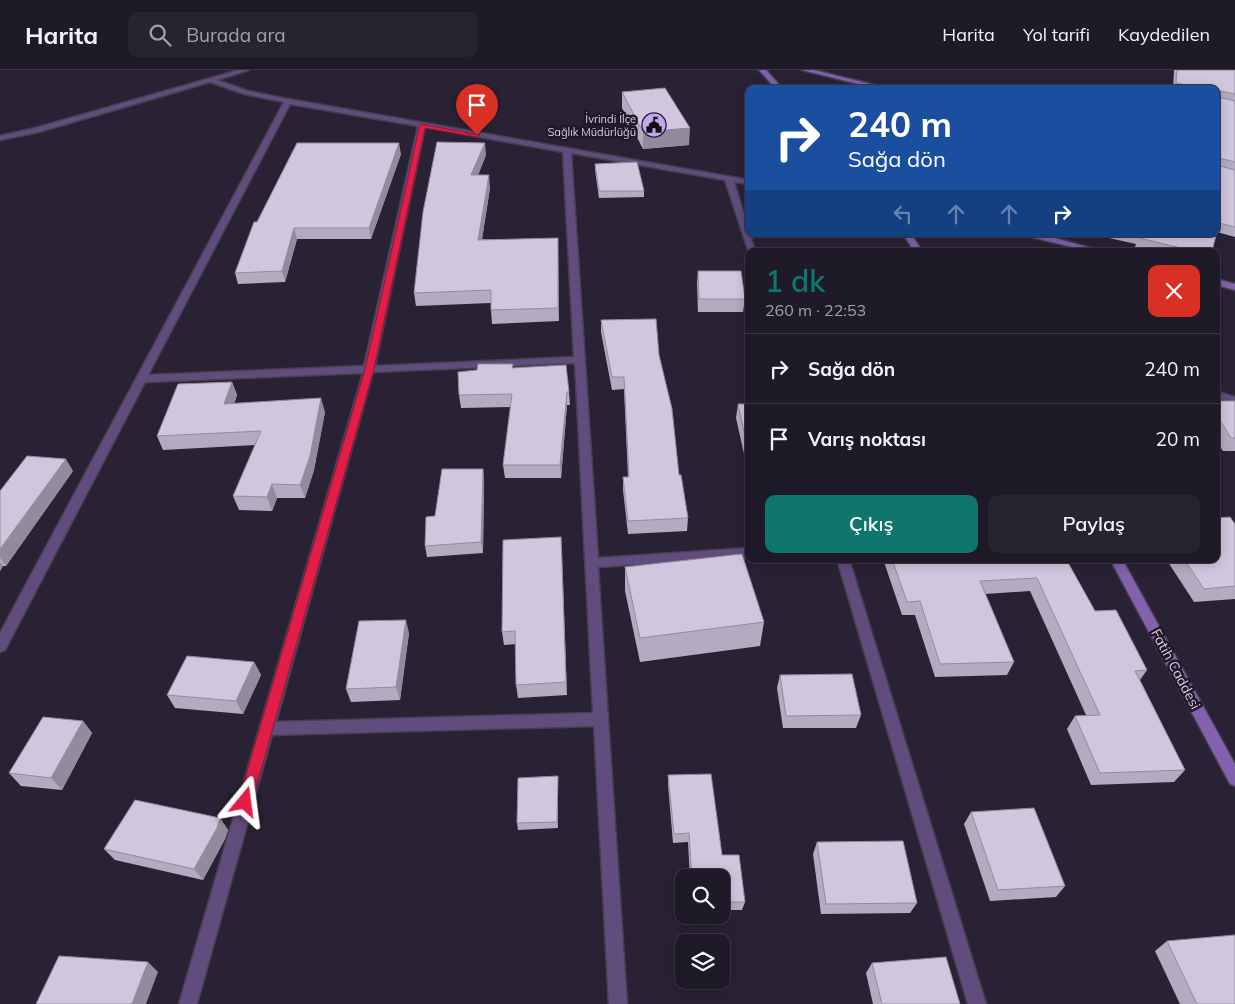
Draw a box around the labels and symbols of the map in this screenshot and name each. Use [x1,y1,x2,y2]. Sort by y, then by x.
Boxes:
pin [456,84,498,135]
place label: İvrindi İlçe Sağlık Müdürlüğü [547,112,636,139]
public building icon: İvrindi İlçe Sağlık Müdürlüğü [641,112,667,138]
street label: Fatih Caddesi [1147,626,1205,712]
position arrow [218,775,270,827]

